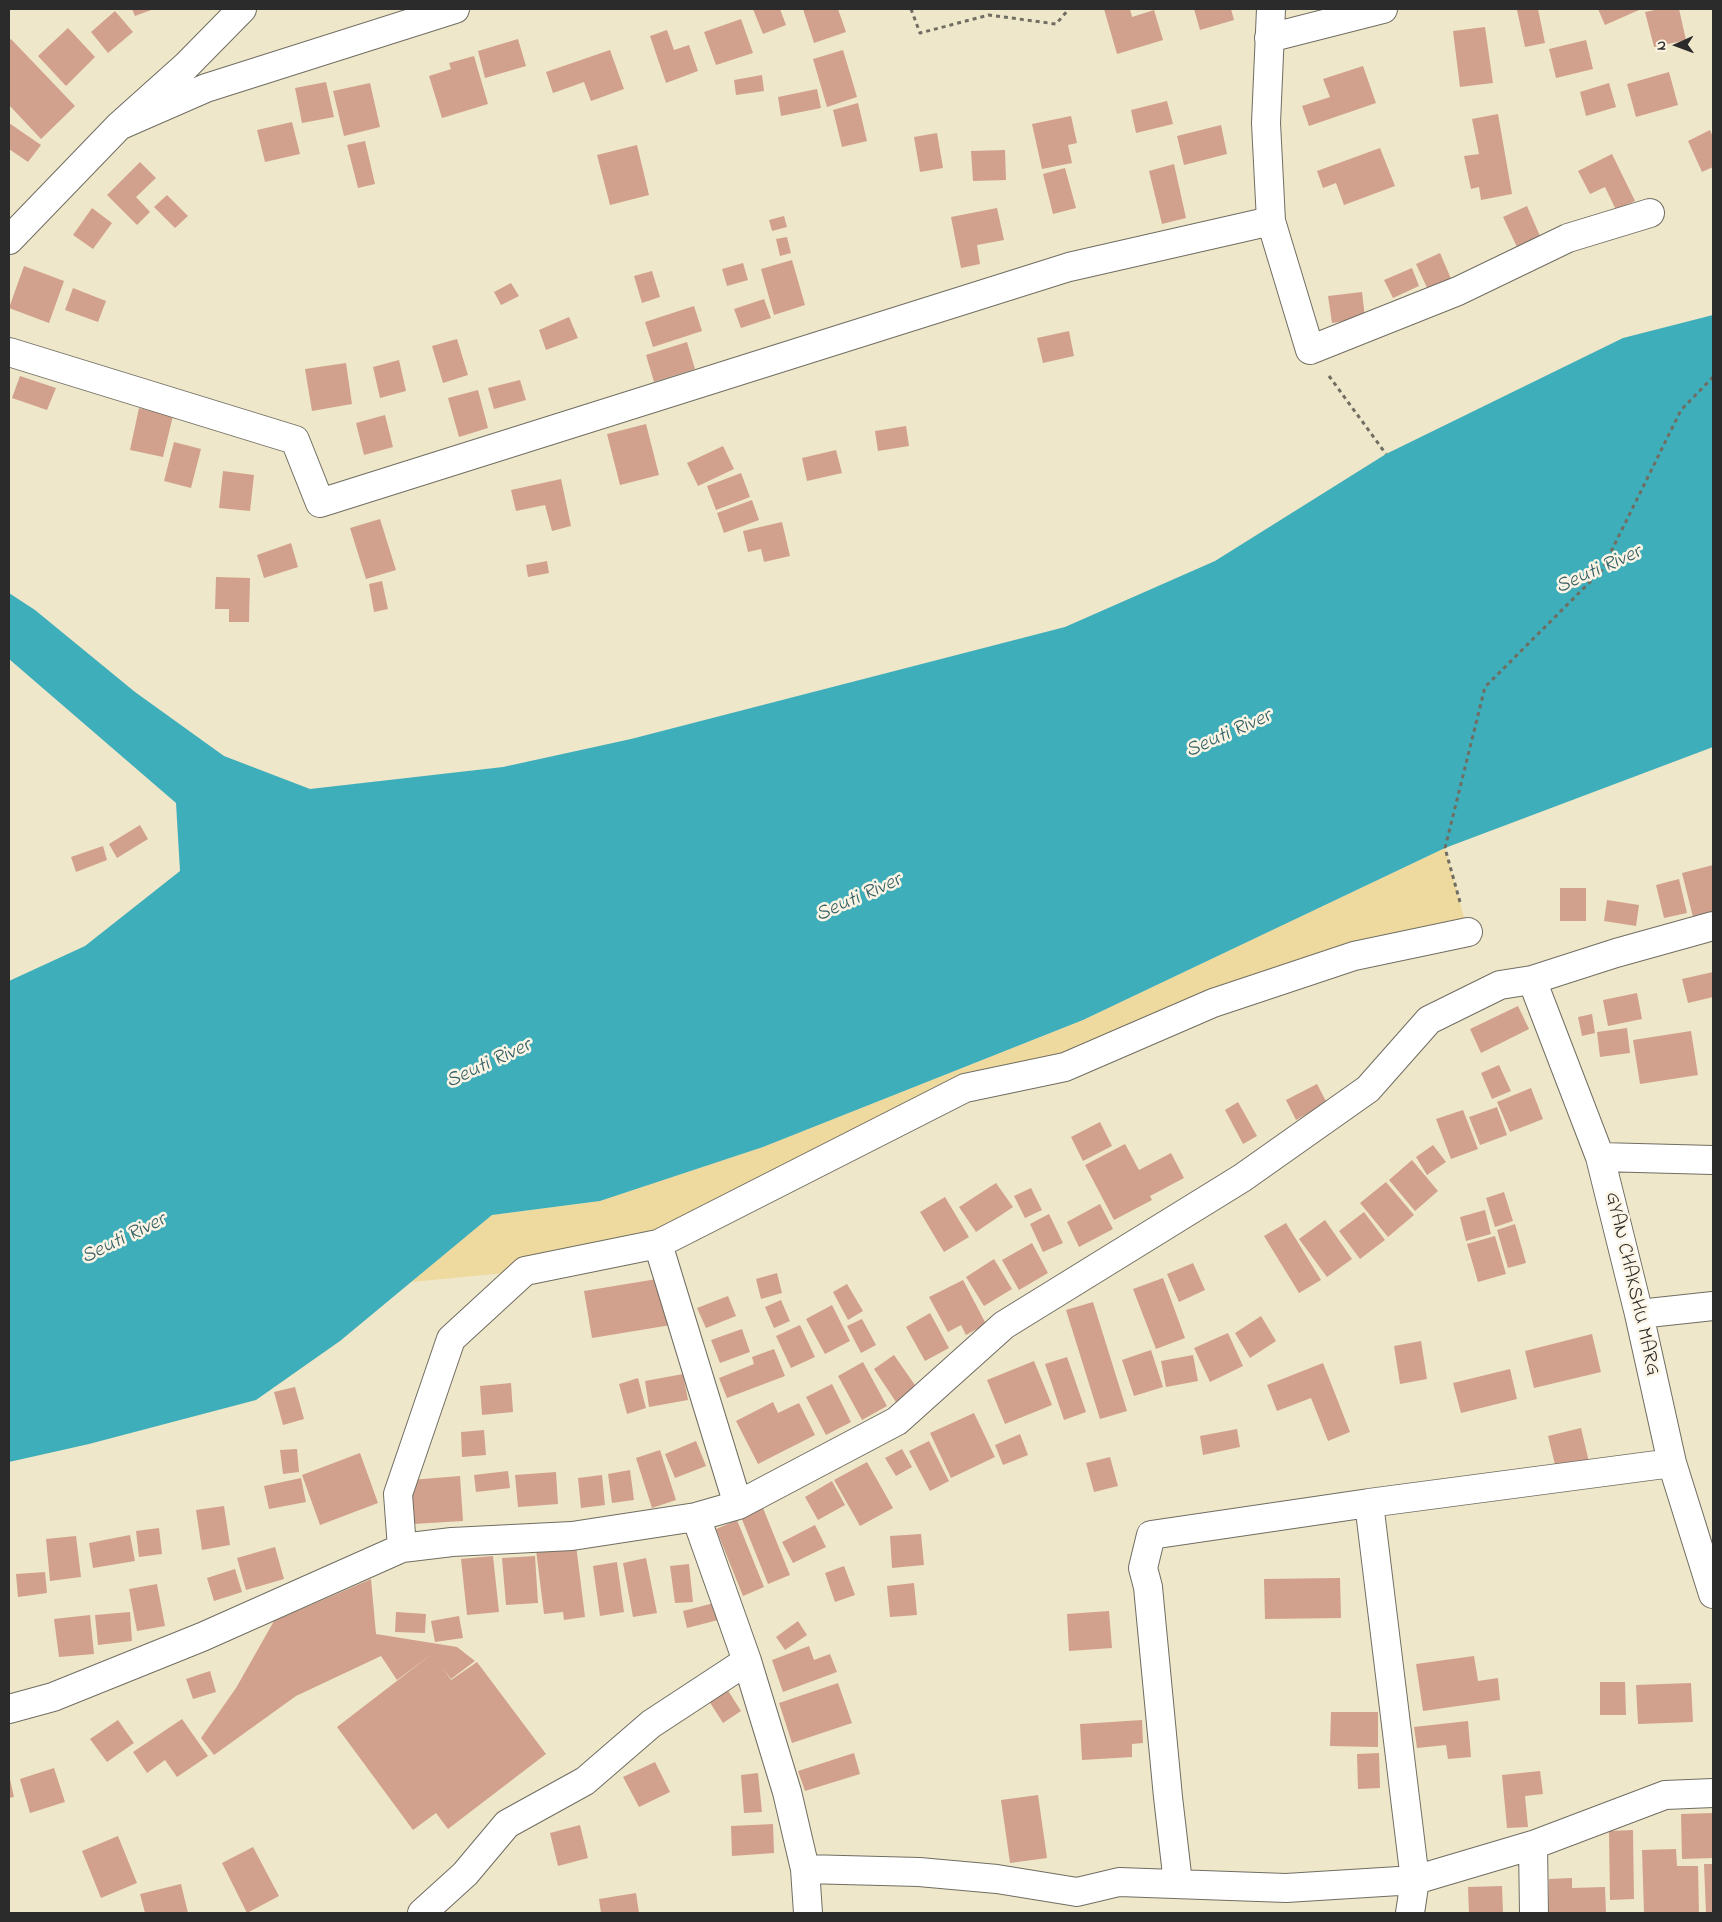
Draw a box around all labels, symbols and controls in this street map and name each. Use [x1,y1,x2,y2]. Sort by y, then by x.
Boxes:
north arrow [1652,20,1702,70]
text: N [1651,40,1672,51]
water label: Seuti River [1552,541,1646,601]
water label: Seuti River [1182,705,1276,765]
water label: Seuti River [812,869,906,929]
water label: Seuti River [442,1034,536,1096]
street label: GYAN CHAKSHU MARG [1598,1190,1664,1378]
water label: Seuti River [78,1209,170,1271]

